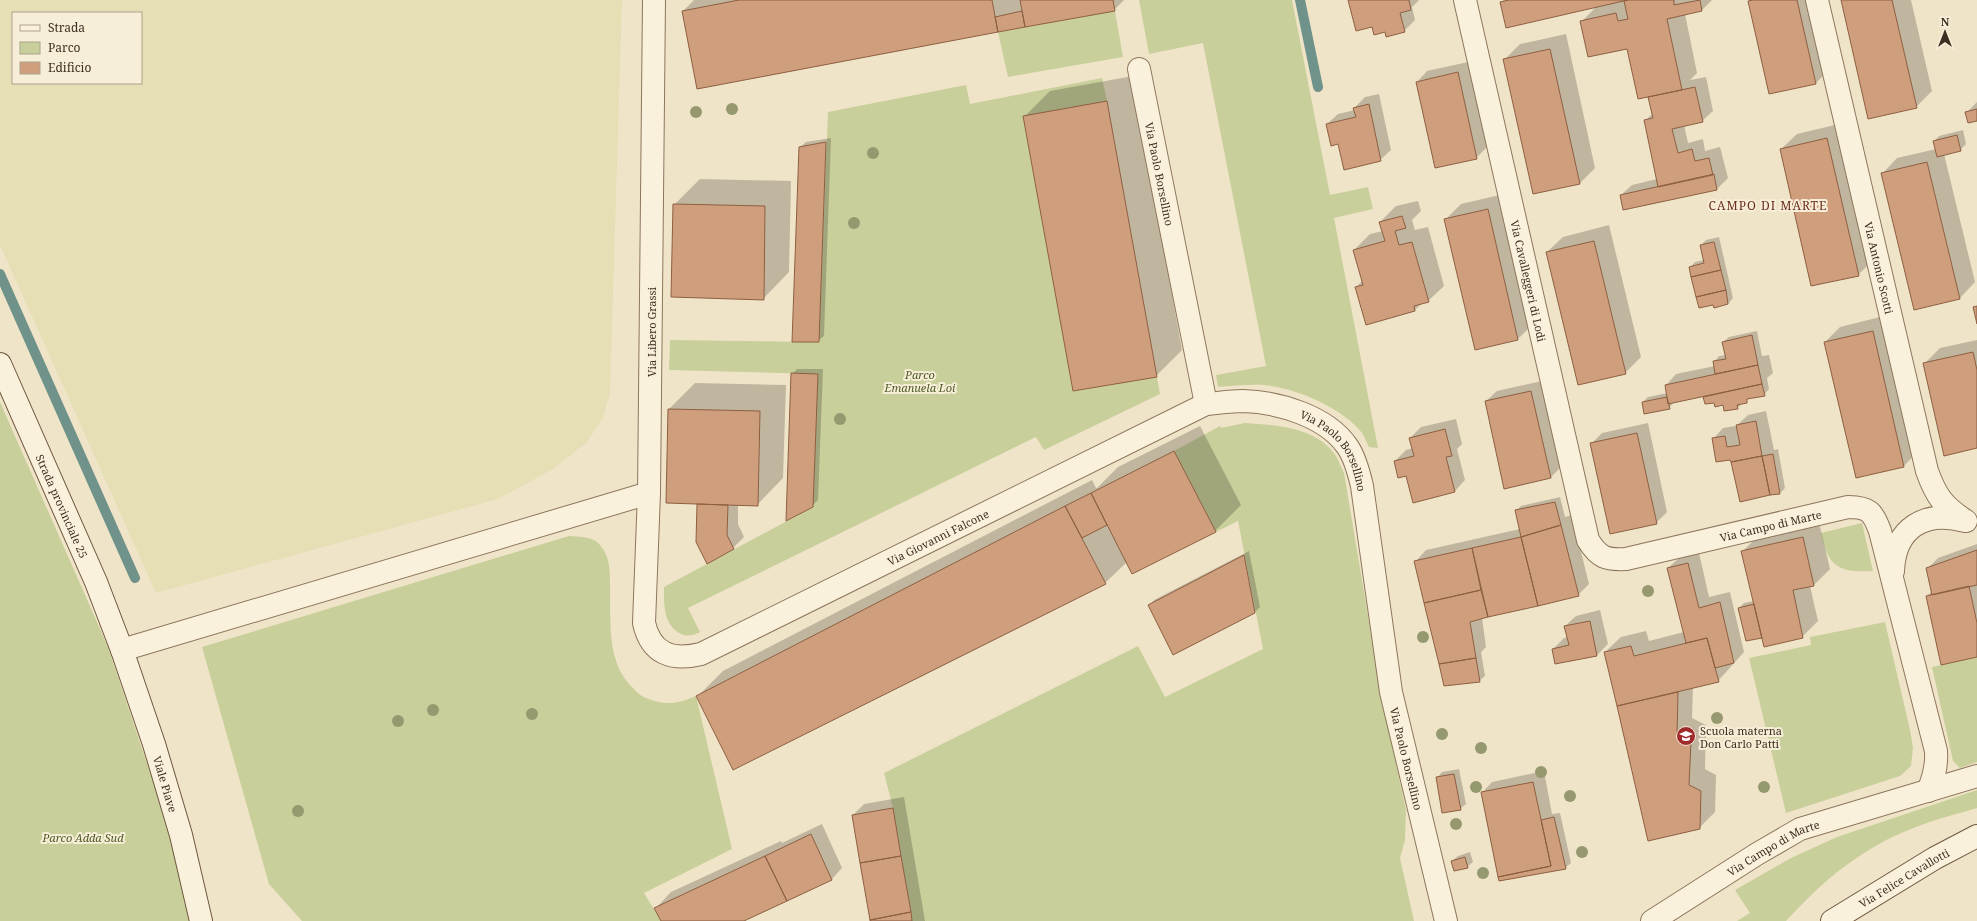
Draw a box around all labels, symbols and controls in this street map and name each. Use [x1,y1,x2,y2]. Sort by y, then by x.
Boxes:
legend [12,12,142,84]
north arrow [1925,12,1965,52]
text: N [1941,14,1950,29]
text: Strada [48,19,85,36]
text: Parco [48,39,81,56]
text: Edificio [48,59,91,76]
street label: Via Paolo Borsellino [1142,121,1178,227]
district label: CAMPO DI MARTE [1709,197,1827,214]
street label: Via Cavalleggeri di Lodi [1508,219,1550,344]
street label: Via Antonio Scotti [1862,220,1898,316]
street label: Via Libero Grassi [644,287,659,377]
park label: Parco Emanuela Loi [884,367,956,395]
street label: Via Paolo Borsellino [1298,406,1370,492]
street label: Strada provinciale 25 [33,452,92,560]
street label: Via Giovanni Falcone [885,505,991,568]
street label: Via Campo di Marte [1718,506,1823,544]
street label: Via Paolo Borsellino [1387,705,1427,811]
place label: Scuola materna Don Carlo Patti [1700,723,1782,751]
school or university icon: Scuola materna Don Carlo Patti [1675,725,1697,747]
street label: Viale Piave [150,754,181,814]
street label: Via Campo di Marte [1724,816,1821,879]
park label: Parco Adda Sud [41,830,124,845]
street label: Via Felice Cavallotti [1856,844,1952,910]

